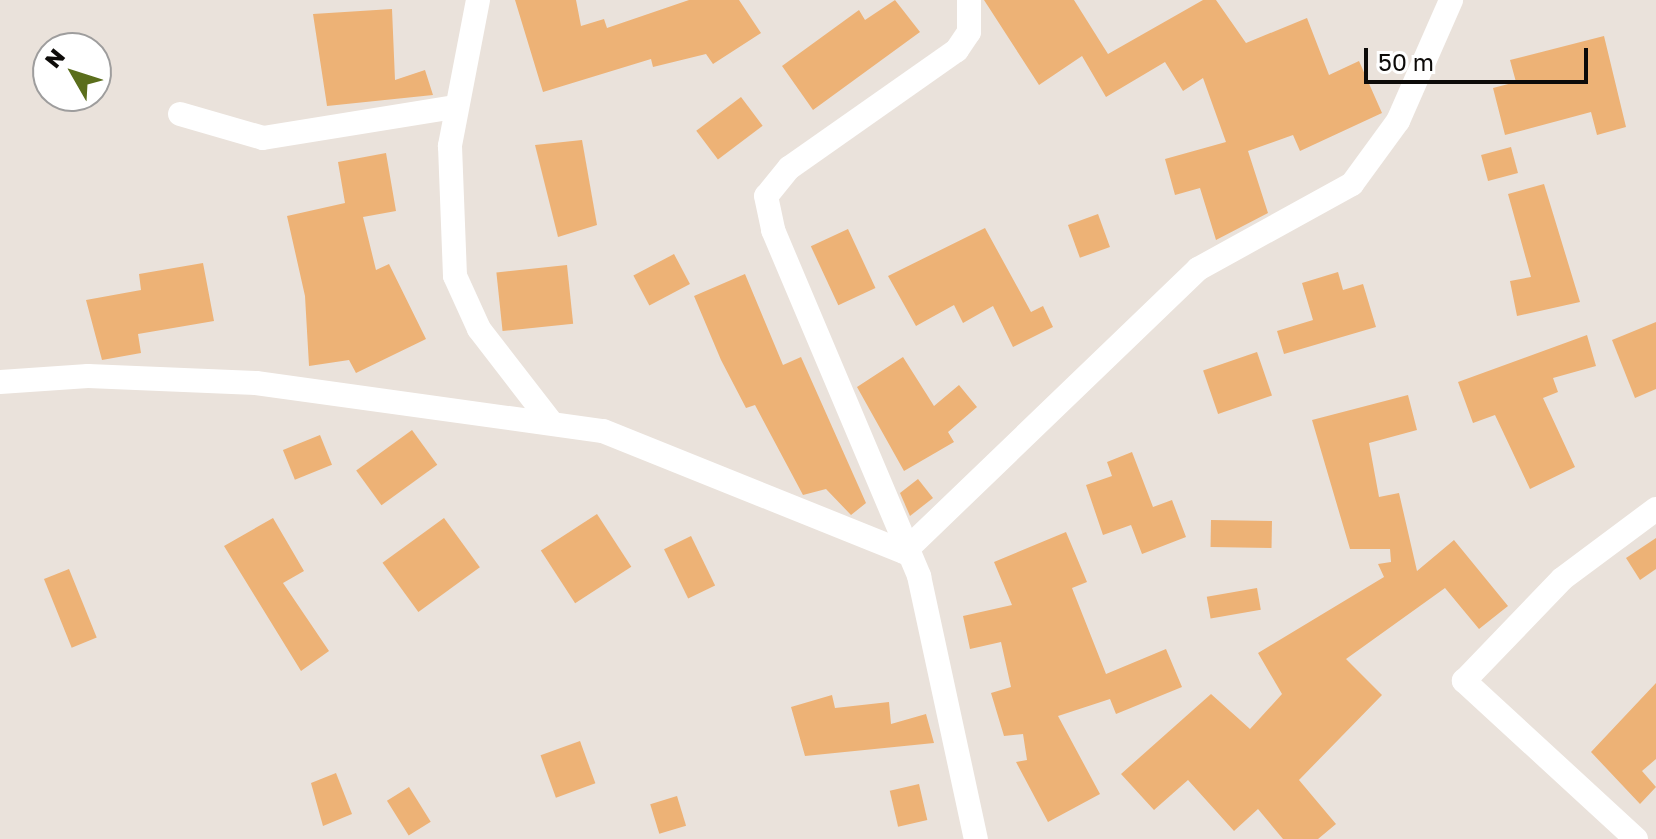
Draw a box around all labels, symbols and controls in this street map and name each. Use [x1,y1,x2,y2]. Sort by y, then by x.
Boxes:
north arrow [32,32,112,112]
scale bar [1368,32,1592,82]
text: N [39,43,70,73]
text: 50 m [1378,47,1434,76]

